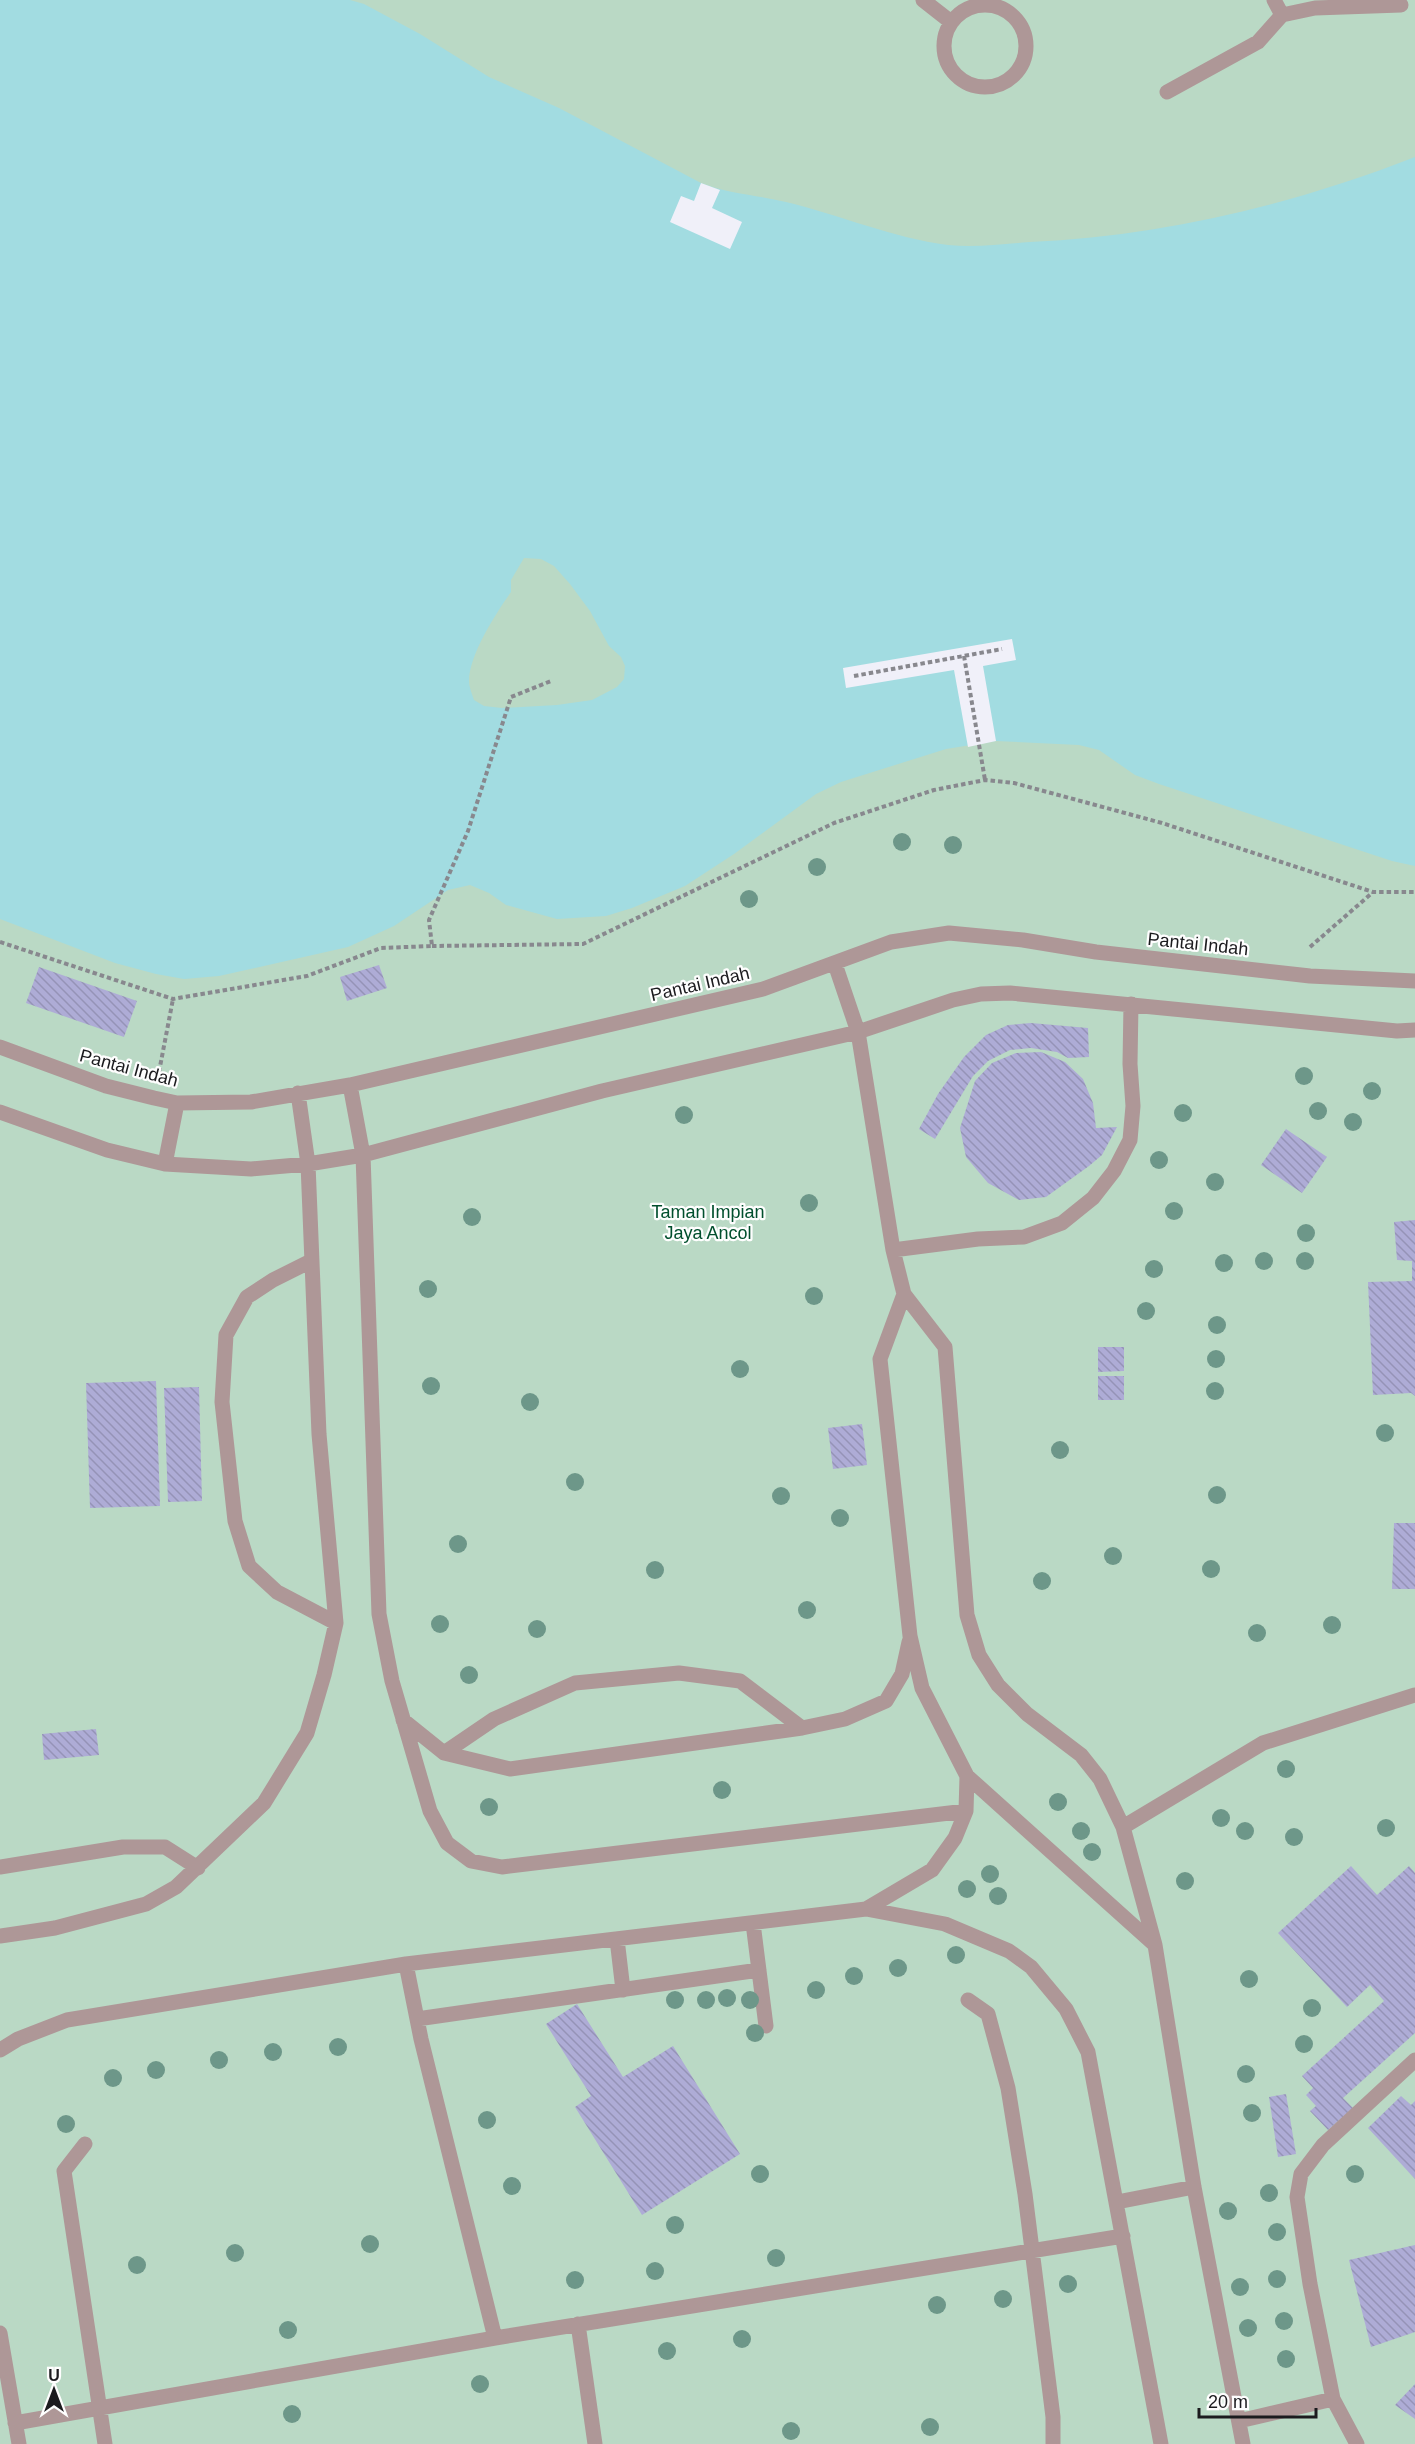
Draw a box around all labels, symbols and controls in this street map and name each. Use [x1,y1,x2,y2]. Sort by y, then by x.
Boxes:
street label: Pantai Indah [1147,929,1249,959]
street label: Pantai Indah [648,963,752,1005]
street label: Pantai Indah [78,1045,180,1091]
park label: Taman Impian Jaya Ancol [651,1202,765,1243]
north arrow [24,2360,84,2420]
text: U [48,2367,60,2384]
scale bar [1199,2381,1316,2419]
text: 20 m [1208,2392,1248,2412]

